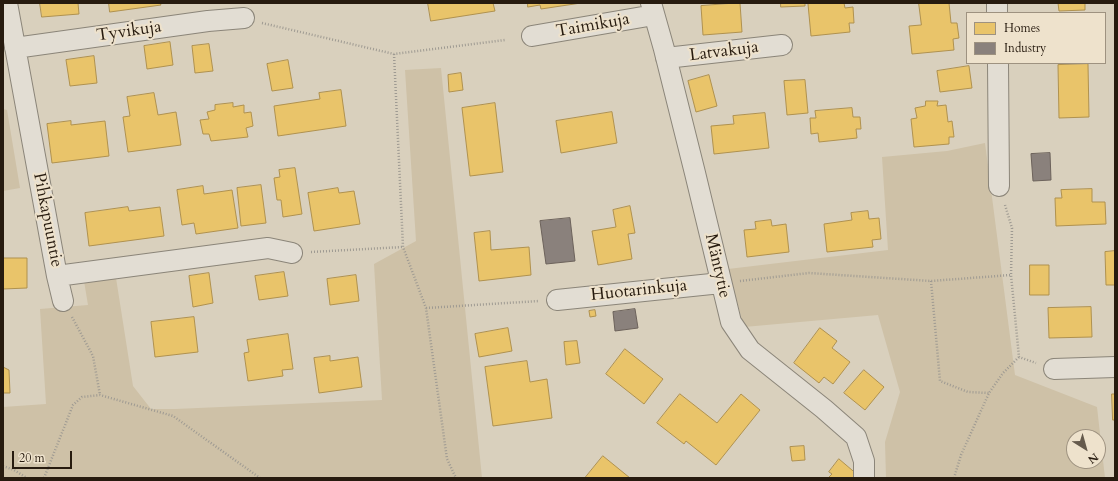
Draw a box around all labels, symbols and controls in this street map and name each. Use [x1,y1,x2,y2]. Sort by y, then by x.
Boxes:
street label: Taimikuja [555,10,631,42]
legend [966,12,1106,64]
street label: Tyvikuja [95,17,163,47]
text: Homes [1004,20,1040,36]
street label: Latvakuja [688,38,760,66]
text: Industry [1004,40,1046,56]
street label: Pihkapuuntie [28,171,66,269]
street label: Mäntytie [700,232,734,300]
street label: Huotarinkuja [590,276,688,306]
north arrow [1066,429,1106,469]
scale bar [14,443,74,469]
text: N [1085,449,1101,467]
text: 20 m [19,450,45,466]

